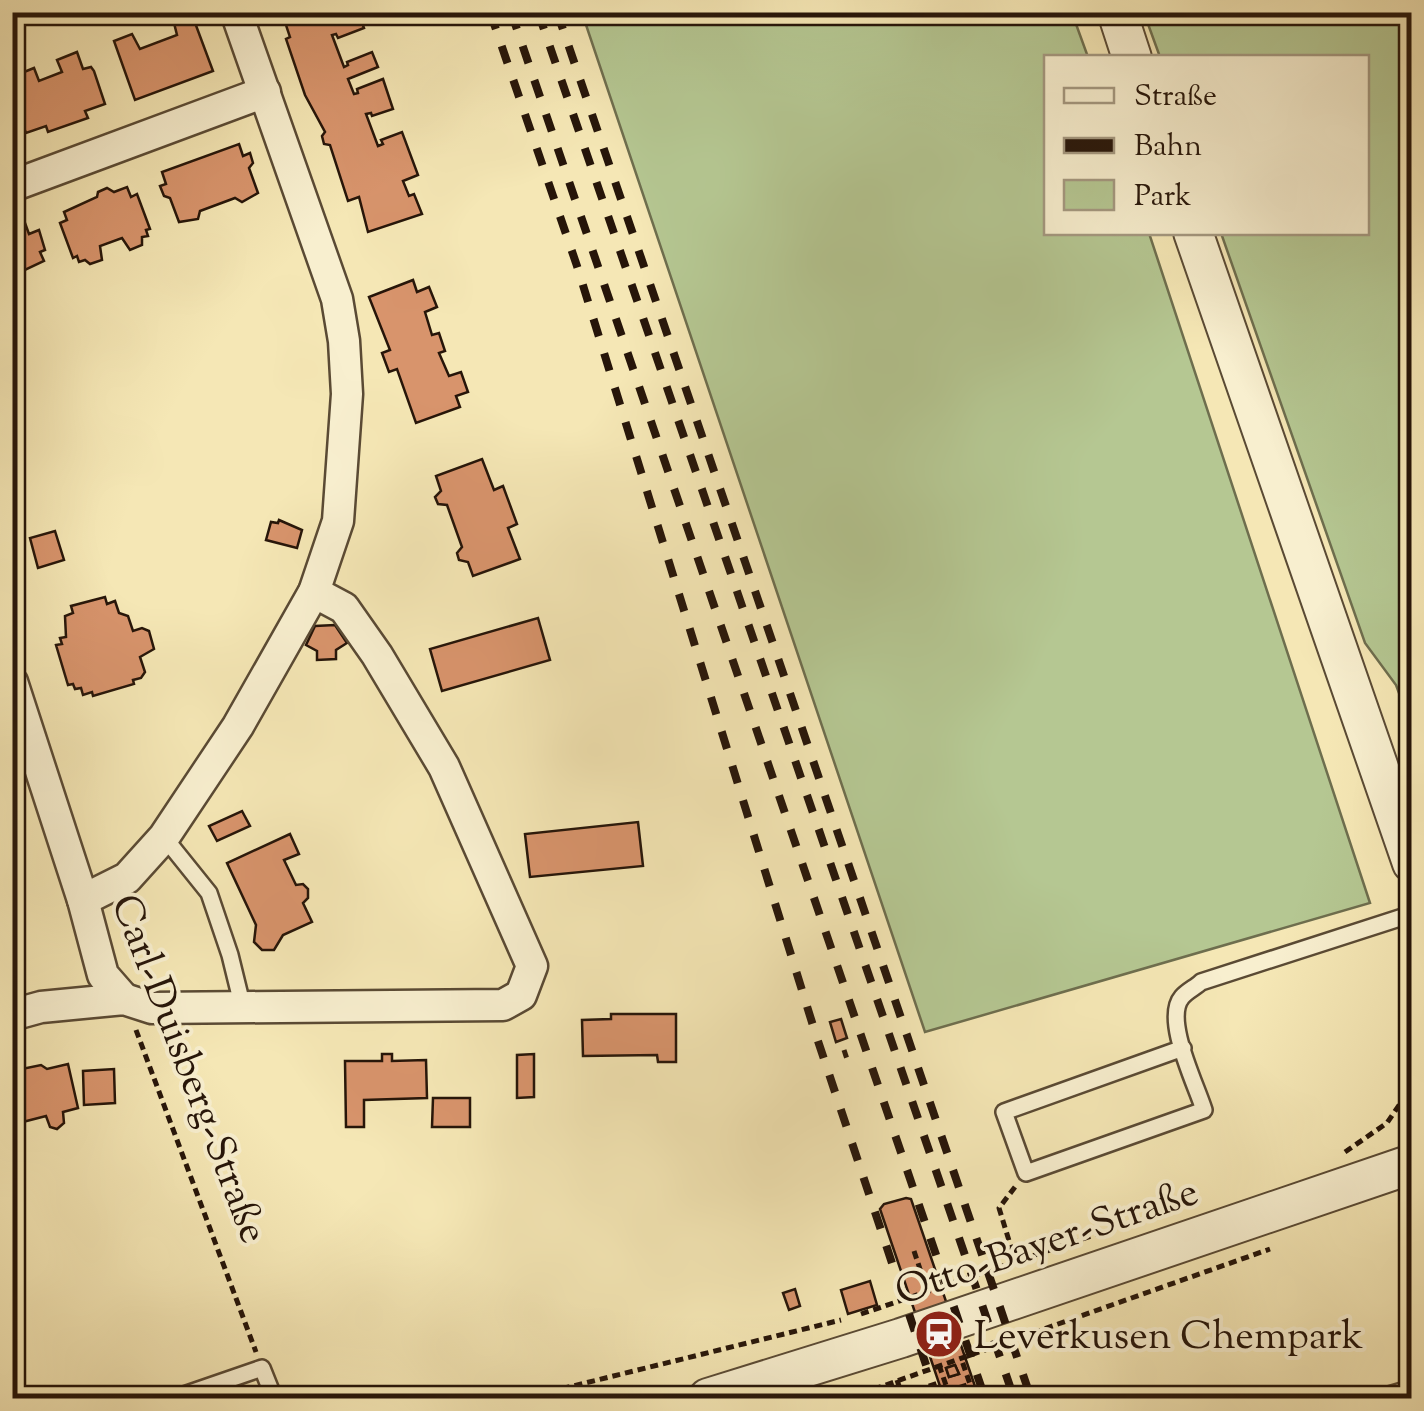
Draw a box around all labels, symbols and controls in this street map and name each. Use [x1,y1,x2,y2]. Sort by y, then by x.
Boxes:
legend [1044,55,1369,235]
text: Straße [1134,76,1217,119]
text: Bahn [1134,126,1202,169]
text: Park [1134,176,1191,219]
street label: Carl-Duisberg-Straße [94,887,280,1252]
street label: Otto-Bayer-Straße [888,1166,1207,1323]
station icon: Leverkusen Chempark [913,1308,965,1360]
place label: Leverkusen Chempark [974,1310,1364,1367]

